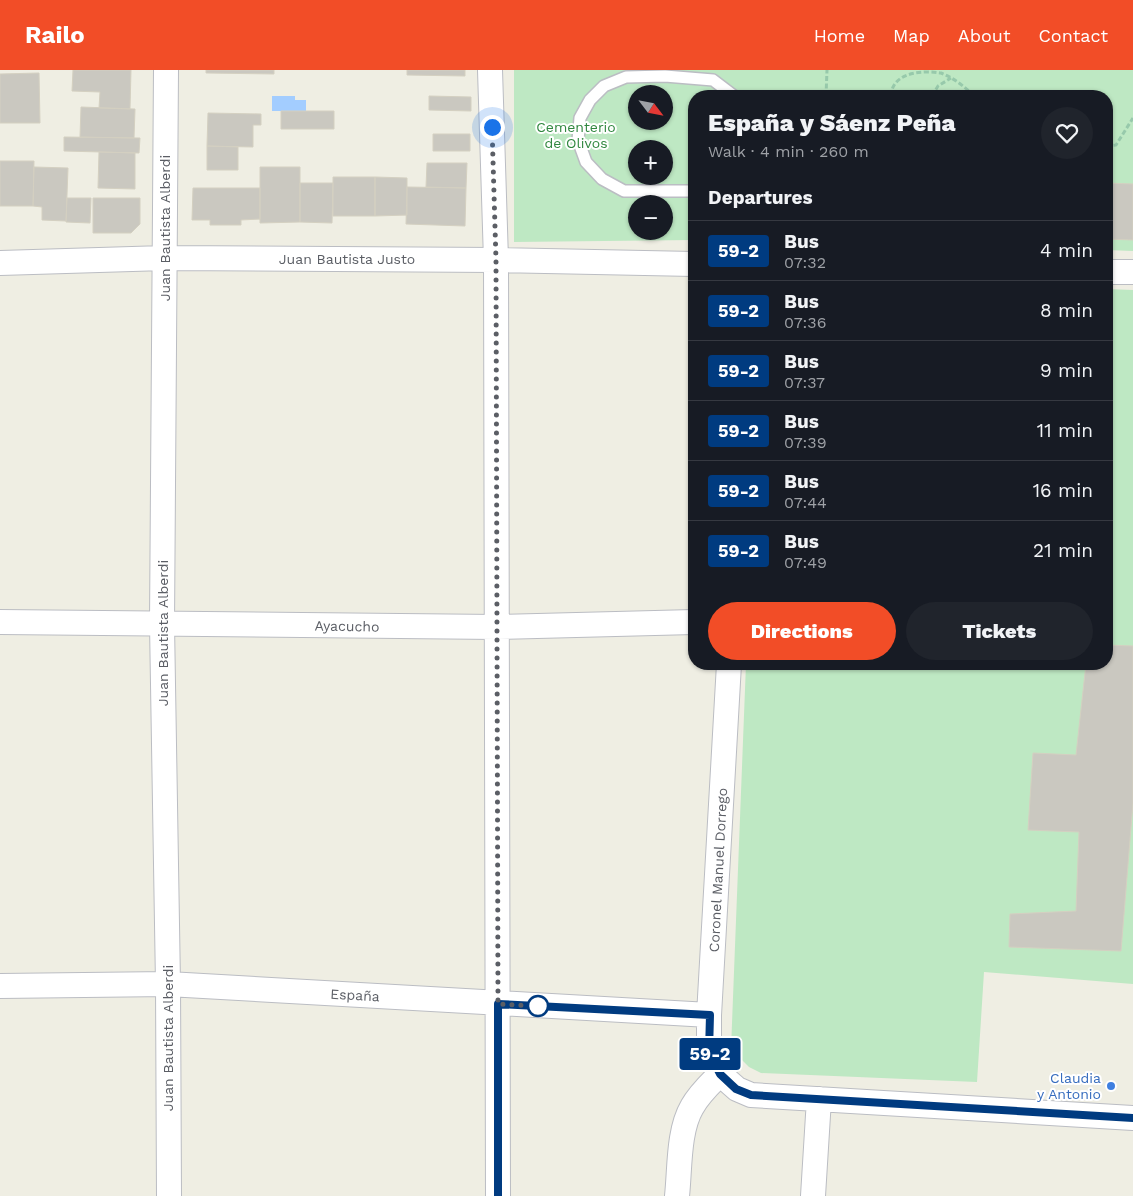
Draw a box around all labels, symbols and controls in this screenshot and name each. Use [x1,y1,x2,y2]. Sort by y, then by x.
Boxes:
text: Railo [25,21,85,49]
text: Home [814,25,865,46]
text: Map [893,25,930,46]
text: About [958,25,1010,46]
text: Contact [1038,25,1108,46]
north arrow [628,85,672,130]
map controls [628,85,673,240]
button: heart [1041,107,1093,159]
text: España y Sáenz Peña [708,109,955,137]
your location [480,115,505,140]
park label: Cementerio de Olivos [536,119,616,151]
button: + [628,140,673,185]
text: Walk · 4 min · 260 m [708,142,869,161]
street label: Juan Bautista Alberdi [157,155,173,301]
text: Departures [708,186,813,209]
button: − [628,195,673,240]
text: Bus [784,230,819,253]
text: 4 min [1040,239,1093,262]
text: 59-2 [718,240,759,261]
street label: Juan Bautista Justo [279,251,415,267]
text: 07:32 [784,253,826,272]
text: Bus [784,290,819,313]
text: 8 min [1040,299,1093,322]
text: 59-2 [718,300,759,321]
text: 07:36 [784,313,826,332]
text: Bus [784,350,819,373]
text: 9 min [1040,359,1093,382]
text: 59-2 [718,360,759,381]
text: 07:37 [784,373,825,392]
text: Bus [784,410,819,433]
text: 11 min [1037,419,1093,442]
text: 59-2 [718,420,759,441]
text: 07:39 [784,433,827,452]
text: Bus [784,470,819,493]
text: 16 min [1033,479,1093,502]
text: 59-2 [718,480,759,501]
text: 07:44 [784,493,827,512]
text: Bus [784,530,819,553]
text: 21 min [1033,539,1093,562]
text: 59-2 [718,540,759,561]
text: 07:49 [784,553,827,572]
street label: Juan Bautista Alberdi [155,560,171,706]
button: Directions [708,602,896,660]
button: Tickets [906,602,1093,660]
street label: Ayacucho [314,617,380,635]
street label: Coronel Manuel Dorrego [706,787,730,953]
street label: Juan Bautista Alberdi [160,965,176,1111]
street label: España [330,986,380,1004]
unlabelled marker [527,995,549,1017]
line badge: 59-2 [675,1038,745,1070]
text: 59-2 [690,1043,731,1064]
place label: Claudia y Antonio [1037,1070,1101,1102]
marker: Claudia y Antonio [1105,1080,1117,1092]

